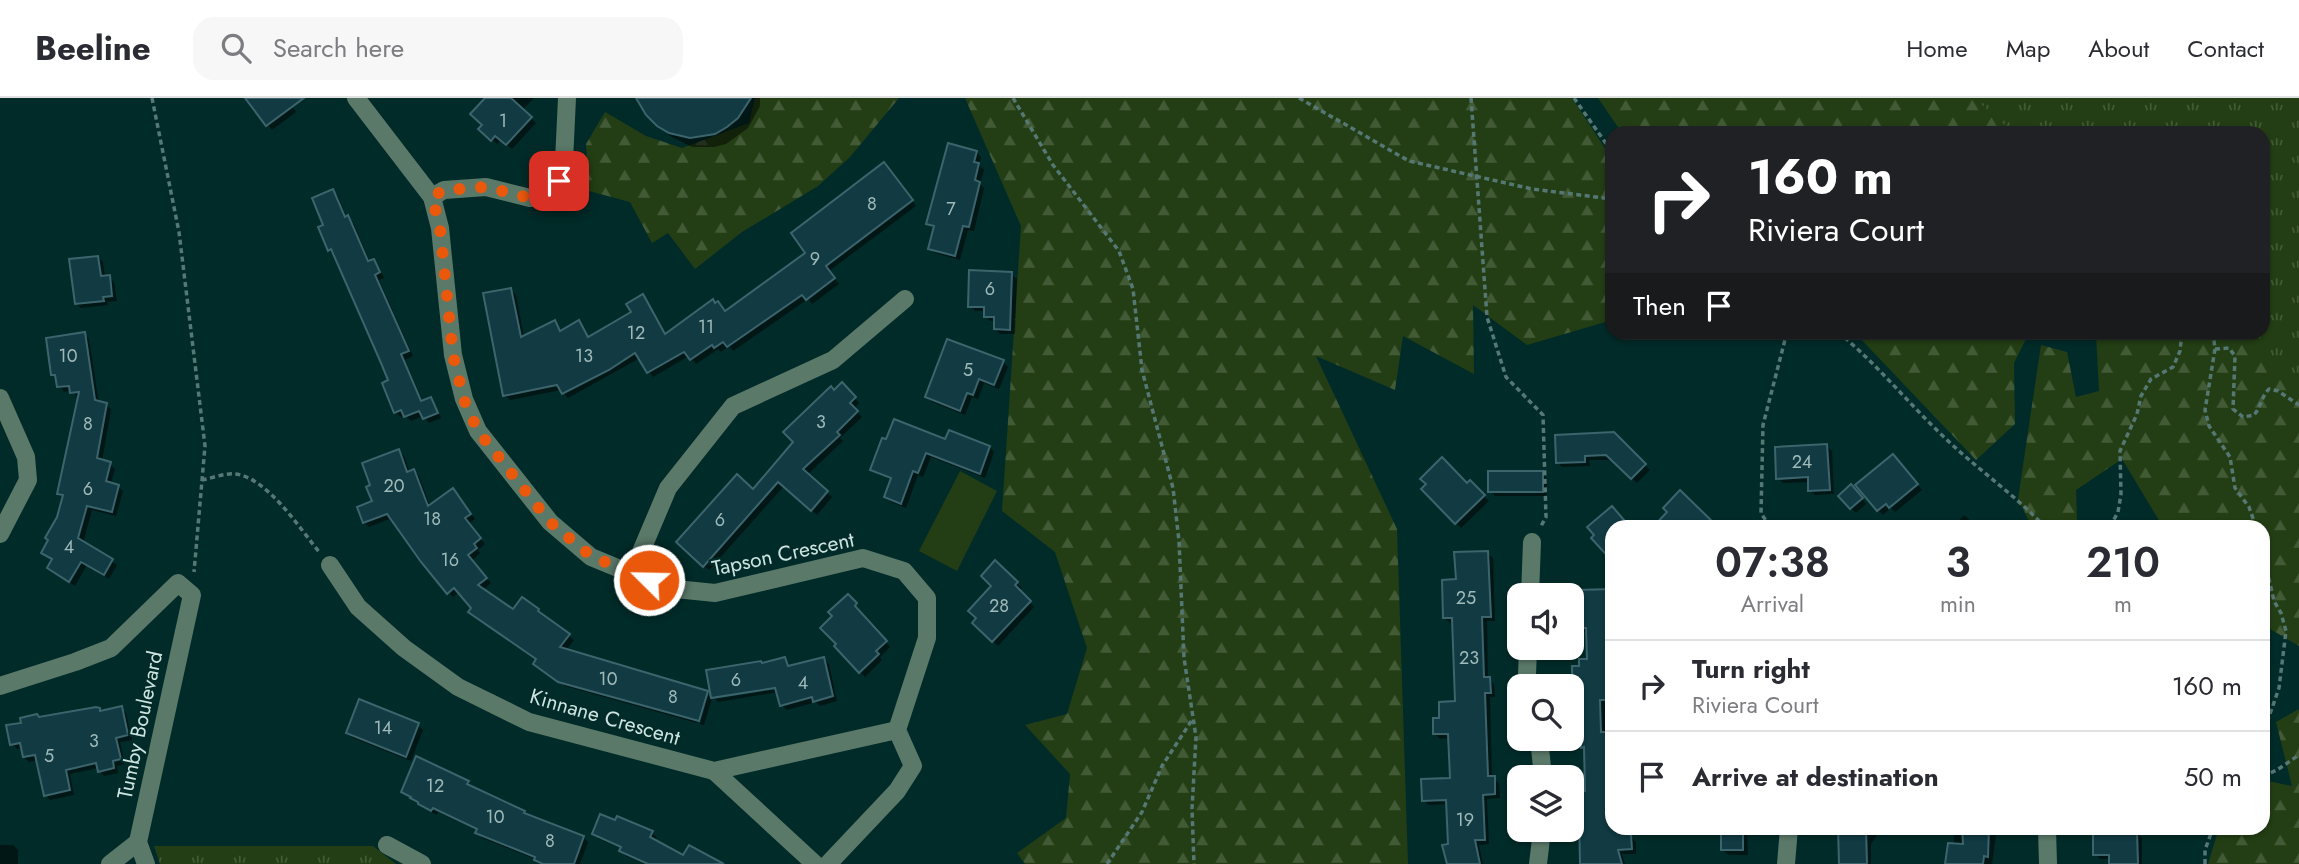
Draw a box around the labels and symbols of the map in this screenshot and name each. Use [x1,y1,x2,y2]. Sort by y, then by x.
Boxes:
house number: 1 [499,108,507,134]
pin [529,151,589,211]
house number: 8 [867,191,877,217]
house number: 7 [946,196,956,222]
house number: 9 [810,246,820,272]
house number: 6 [985,276,995,302]
house number: 11 [698,314,714,340]
house number: 12 [627,320,645,346]
house number: 10 [59,343,78,369]
house number: 13 [575,343,593,369]
house number: 5 [963,357,973,383]
house number: 3 [816,409,826,435]
house number: 8 [83,411,93,437]
house number: 24 [1792,449,1812,475]
house number: 20 [383,473,405,499]
house number: 6 [83,476,93,502]
house number: 18 [423,506,441,532]
house number: 6 [715,507,725,533]
street label: Tapson Crescent [709,524,857,584]
house number: 4 [64,534,74,560]
position arrow [612,543,686,617]
house number: 16 [441,547,459,573]
house number: 25 [1456,585,1476,611]
house number: 28 [989,593,1009,619]
house number: 23 [1459,645,1479,671]
street label: Tumby Boulevard [110,648,170,802]
house number: 10 [599,666,618,692]
house number: 6 [731,667,741,693]
house number: 4 [798,670,808,696]
street label: Kinnane Crescent [526,681,684,753]
house number: 8 [668,684,678,710]
house number: 14 [374,715,392,741]
house number: 3 [89,728,99,754]
house number: 5 [44,743,54,769]
house number: 12 [426,773,444,799]
house number: 10 [486,804,505,830]
house number: 19 [1456,807,1474,833]
house number: 8 [545,828,555,854]

